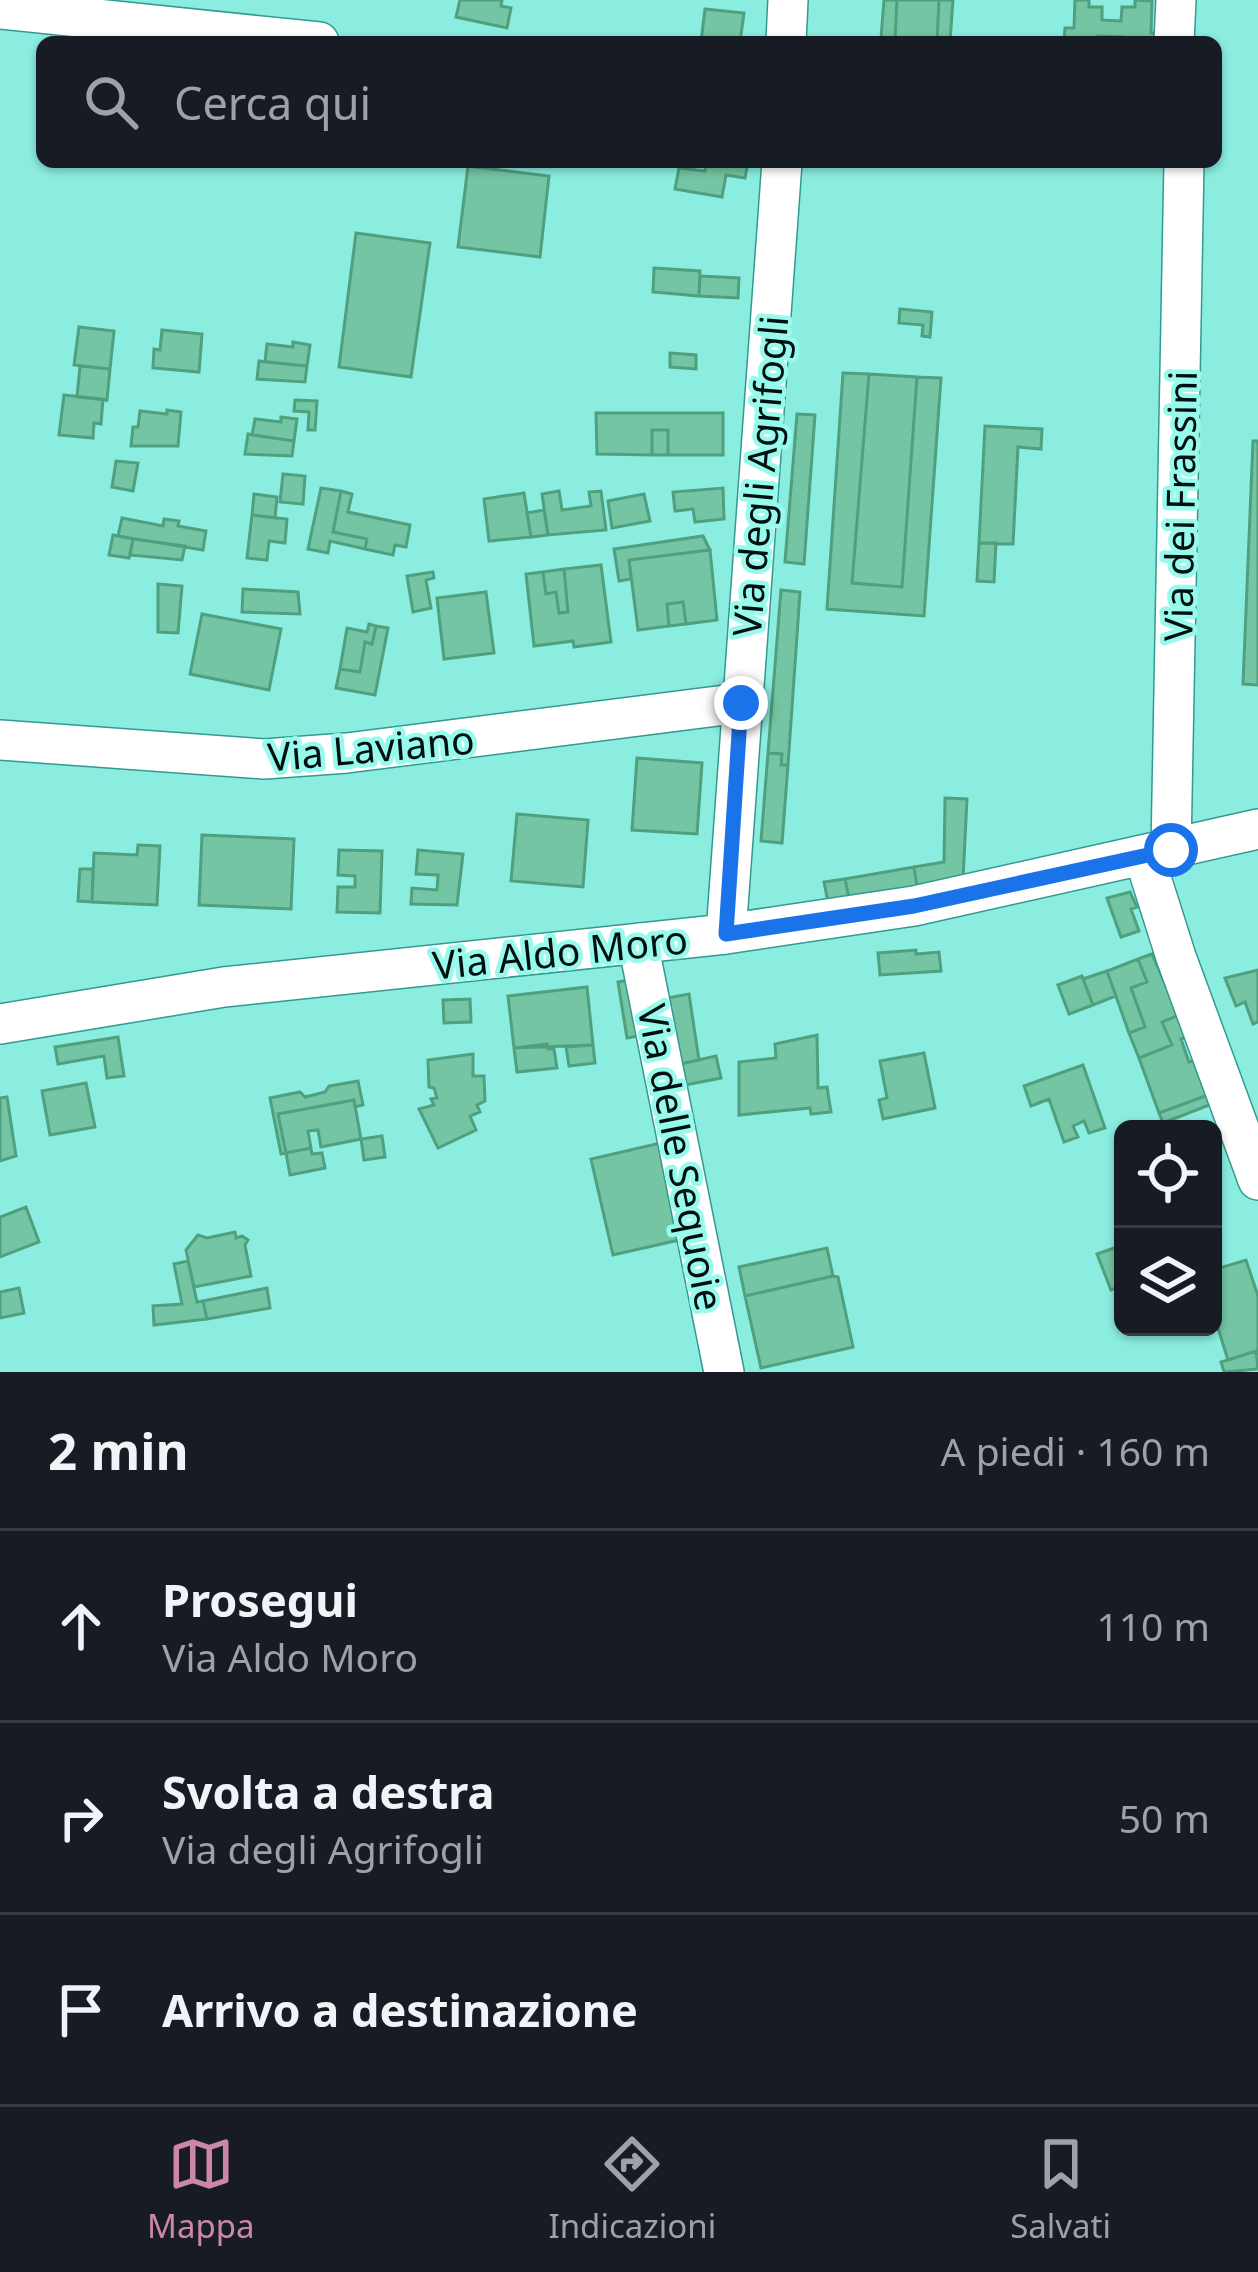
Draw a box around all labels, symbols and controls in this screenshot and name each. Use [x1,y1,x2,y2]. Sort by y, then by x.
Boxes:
search box [36,36,1222,168]
icon: search [78,69,144,135]
text: Cerca qui [174,72,371,133]
street label: Via degli Agrifogli [719,313,799,639]
street label: Via dei Frassini [1150,370,1208,642]
route end [714,676,768,730]
street label: Via Laviano [265,712,477,782]
route start [1144,823,1198,877]
street label: Via Aldo Moro [430,911,690,991]
street label: Via delle Sequoie [626,999,738,1315]
map controls [1114,1120,1222,1336]
button: locate [1114,1120,1222,1228]
button: layers [1114,1228,1222,1336]
text: 2 min [48,1415,189,1485]
text: A piedi · 160 m [941,1424,1210,1477]
text: Prosegui [162,1569,358,1630]
icon: ahead [48,1593,114,1659]
text: 110 m [1096,1599,1210,1652]
text: Via Aldo Moro [162,1630,418,1683]
text: Svolta a destra [162,1761,494,1822]
icon: right [48,1785,114,1851]
text: 50 m [1119,1791,1210,1844]
text: Via degli Agrifogli [162,1822,484,1875]
icon: arrive [48,1977,114,2043]
text: Arrivo a destinazione [162,1979,638,2040]
tab: Mappa [147,2131,255,2248]
tab: Indicazioni [549,2131,716,2248]
tab: Salvati [1010,2131,1111,2248]

